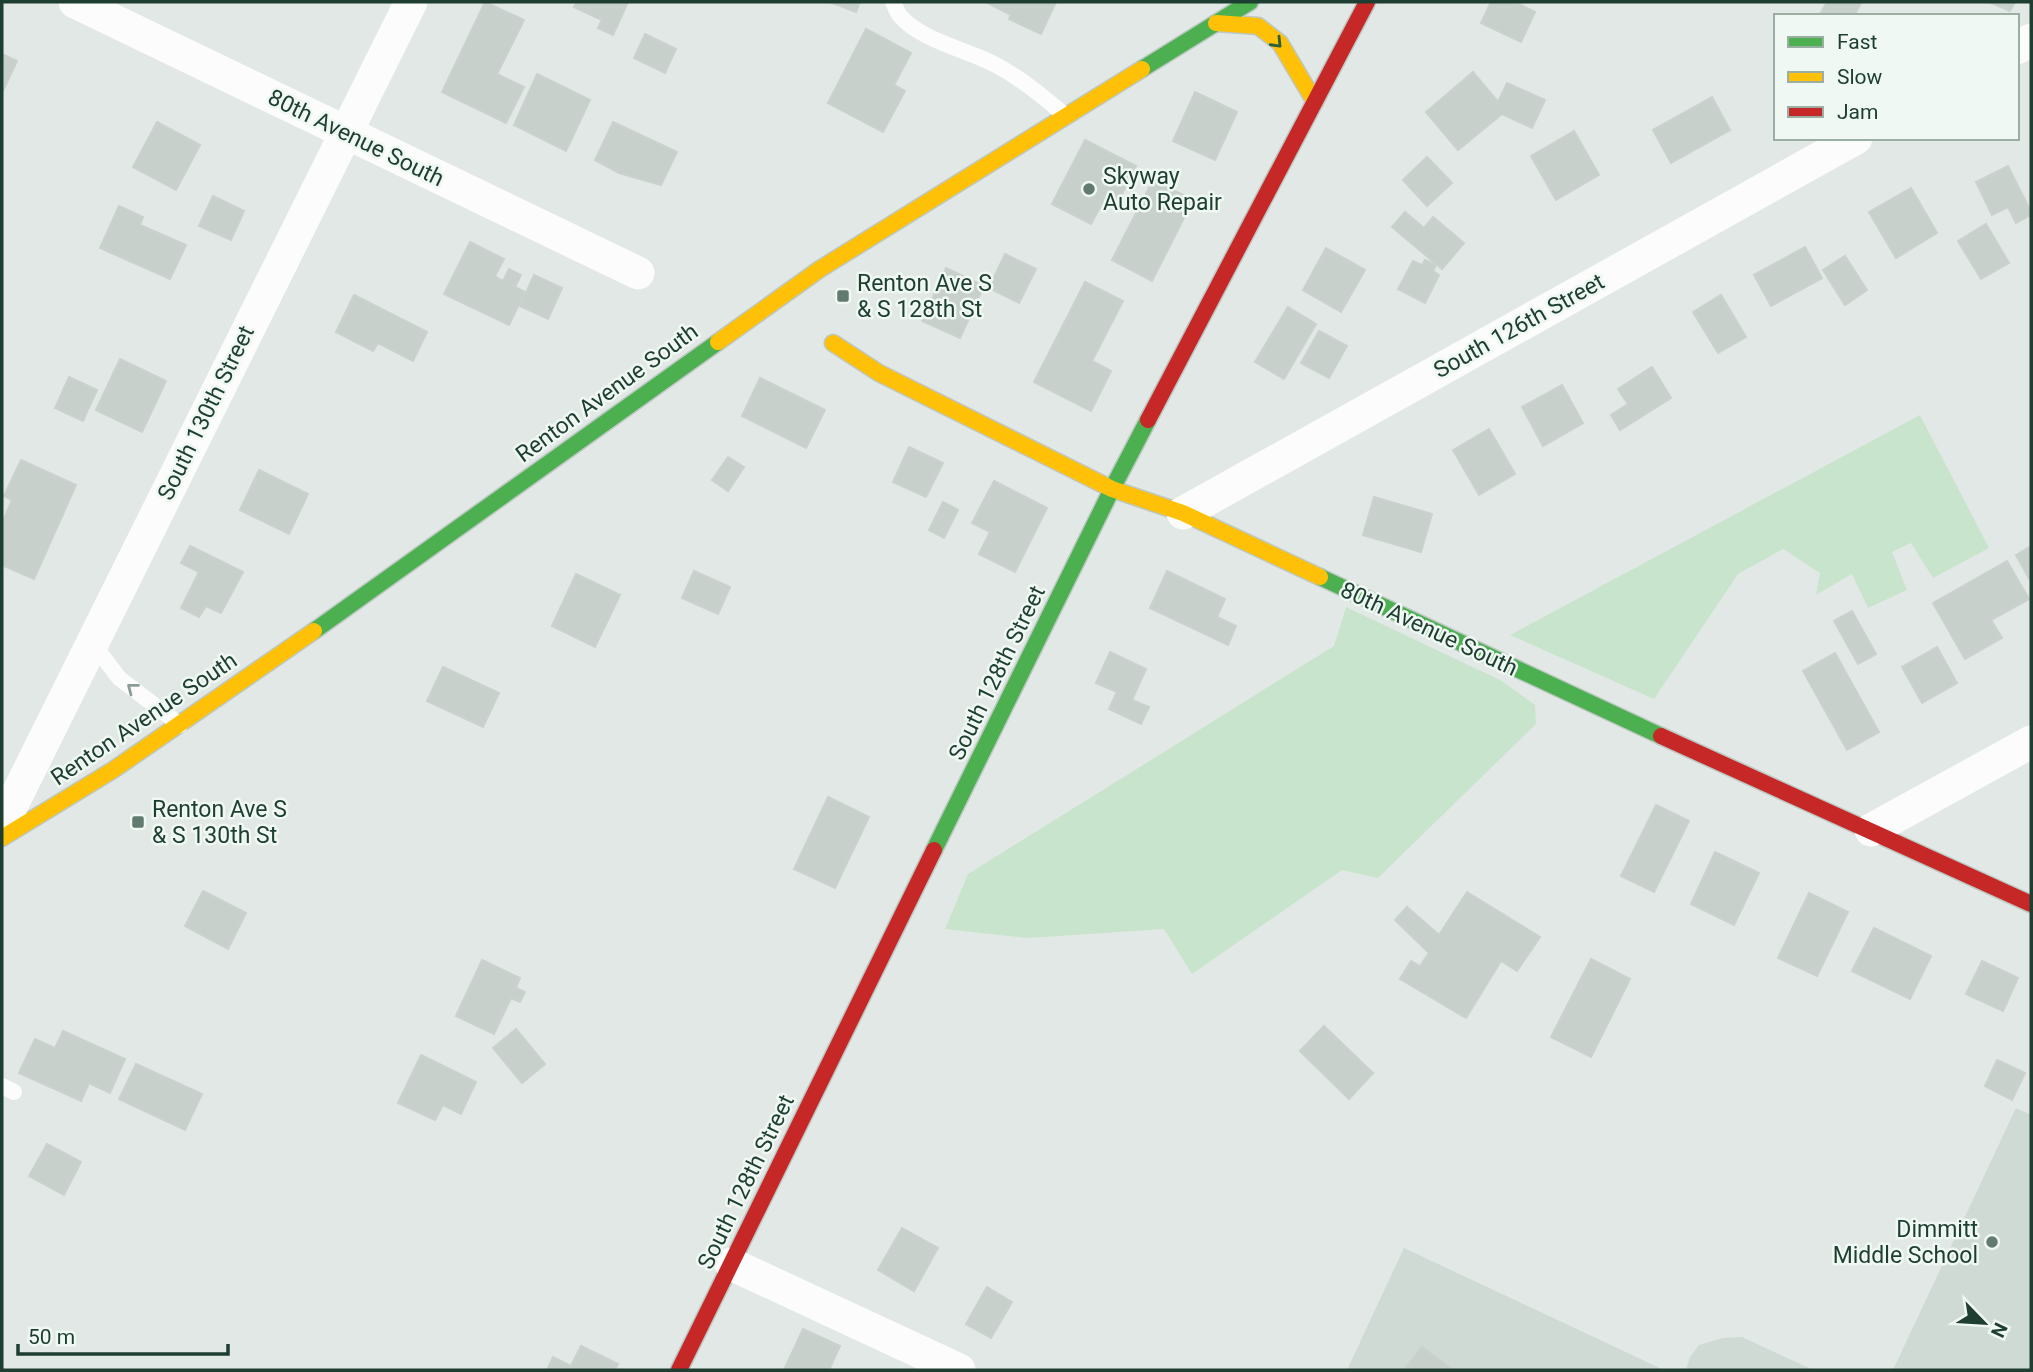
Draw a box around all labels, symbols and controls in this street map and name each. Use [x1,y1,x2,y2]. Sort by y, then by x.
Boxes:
legend [1774,14,2019,140]
text: Fast [1837,30,1878,54]
one-way arrow [1269,35,1282,48]
text: Slow [1837,65,1883,89]
street label: 80th Avenue South [264,84,448,192]
text: Jam [1837,100,1878,124]
place label: Skyway Auto Repair [1103,163,1222,216]
marker: Skyway Auto Repair [1081,181,1097,197]
street label: South 126th Street [1429,268,1609,384]
place label: Renton Ave S & S 128th St [857,270,992,323]
marker: Renton Ave S & S 128th St [835,288,851,304]
street label: Renton Avenue South [511,318,703,468]
street label: South 130th Street [152,321,260,505]
street label: 80th Avenue South [1336,576,1522,682]
street label: South 128th Street [943,581,1051,765]
street label: Renton Avenue South [46,647,242,791]
one-way arrow [127,683,140,696]
place label: Renton Ave S & S 130th St [152,796,287,849]
marker: Renton Ave S & S 130th St [130,814,146,830]
street label: South 128th Street [692,1090,800,1274]
place label: Dimmitt Middle School [1833,1216,1978,1269]
marker: Dimmitt Middle School [1984,1234,2000,1250]
north arrow [1949,1288,2019,1358]
scale bar [18,1312,228,1356]
text: N [1986,1319,2012,1341]
text: 50 m [28,1325,75,1349]

